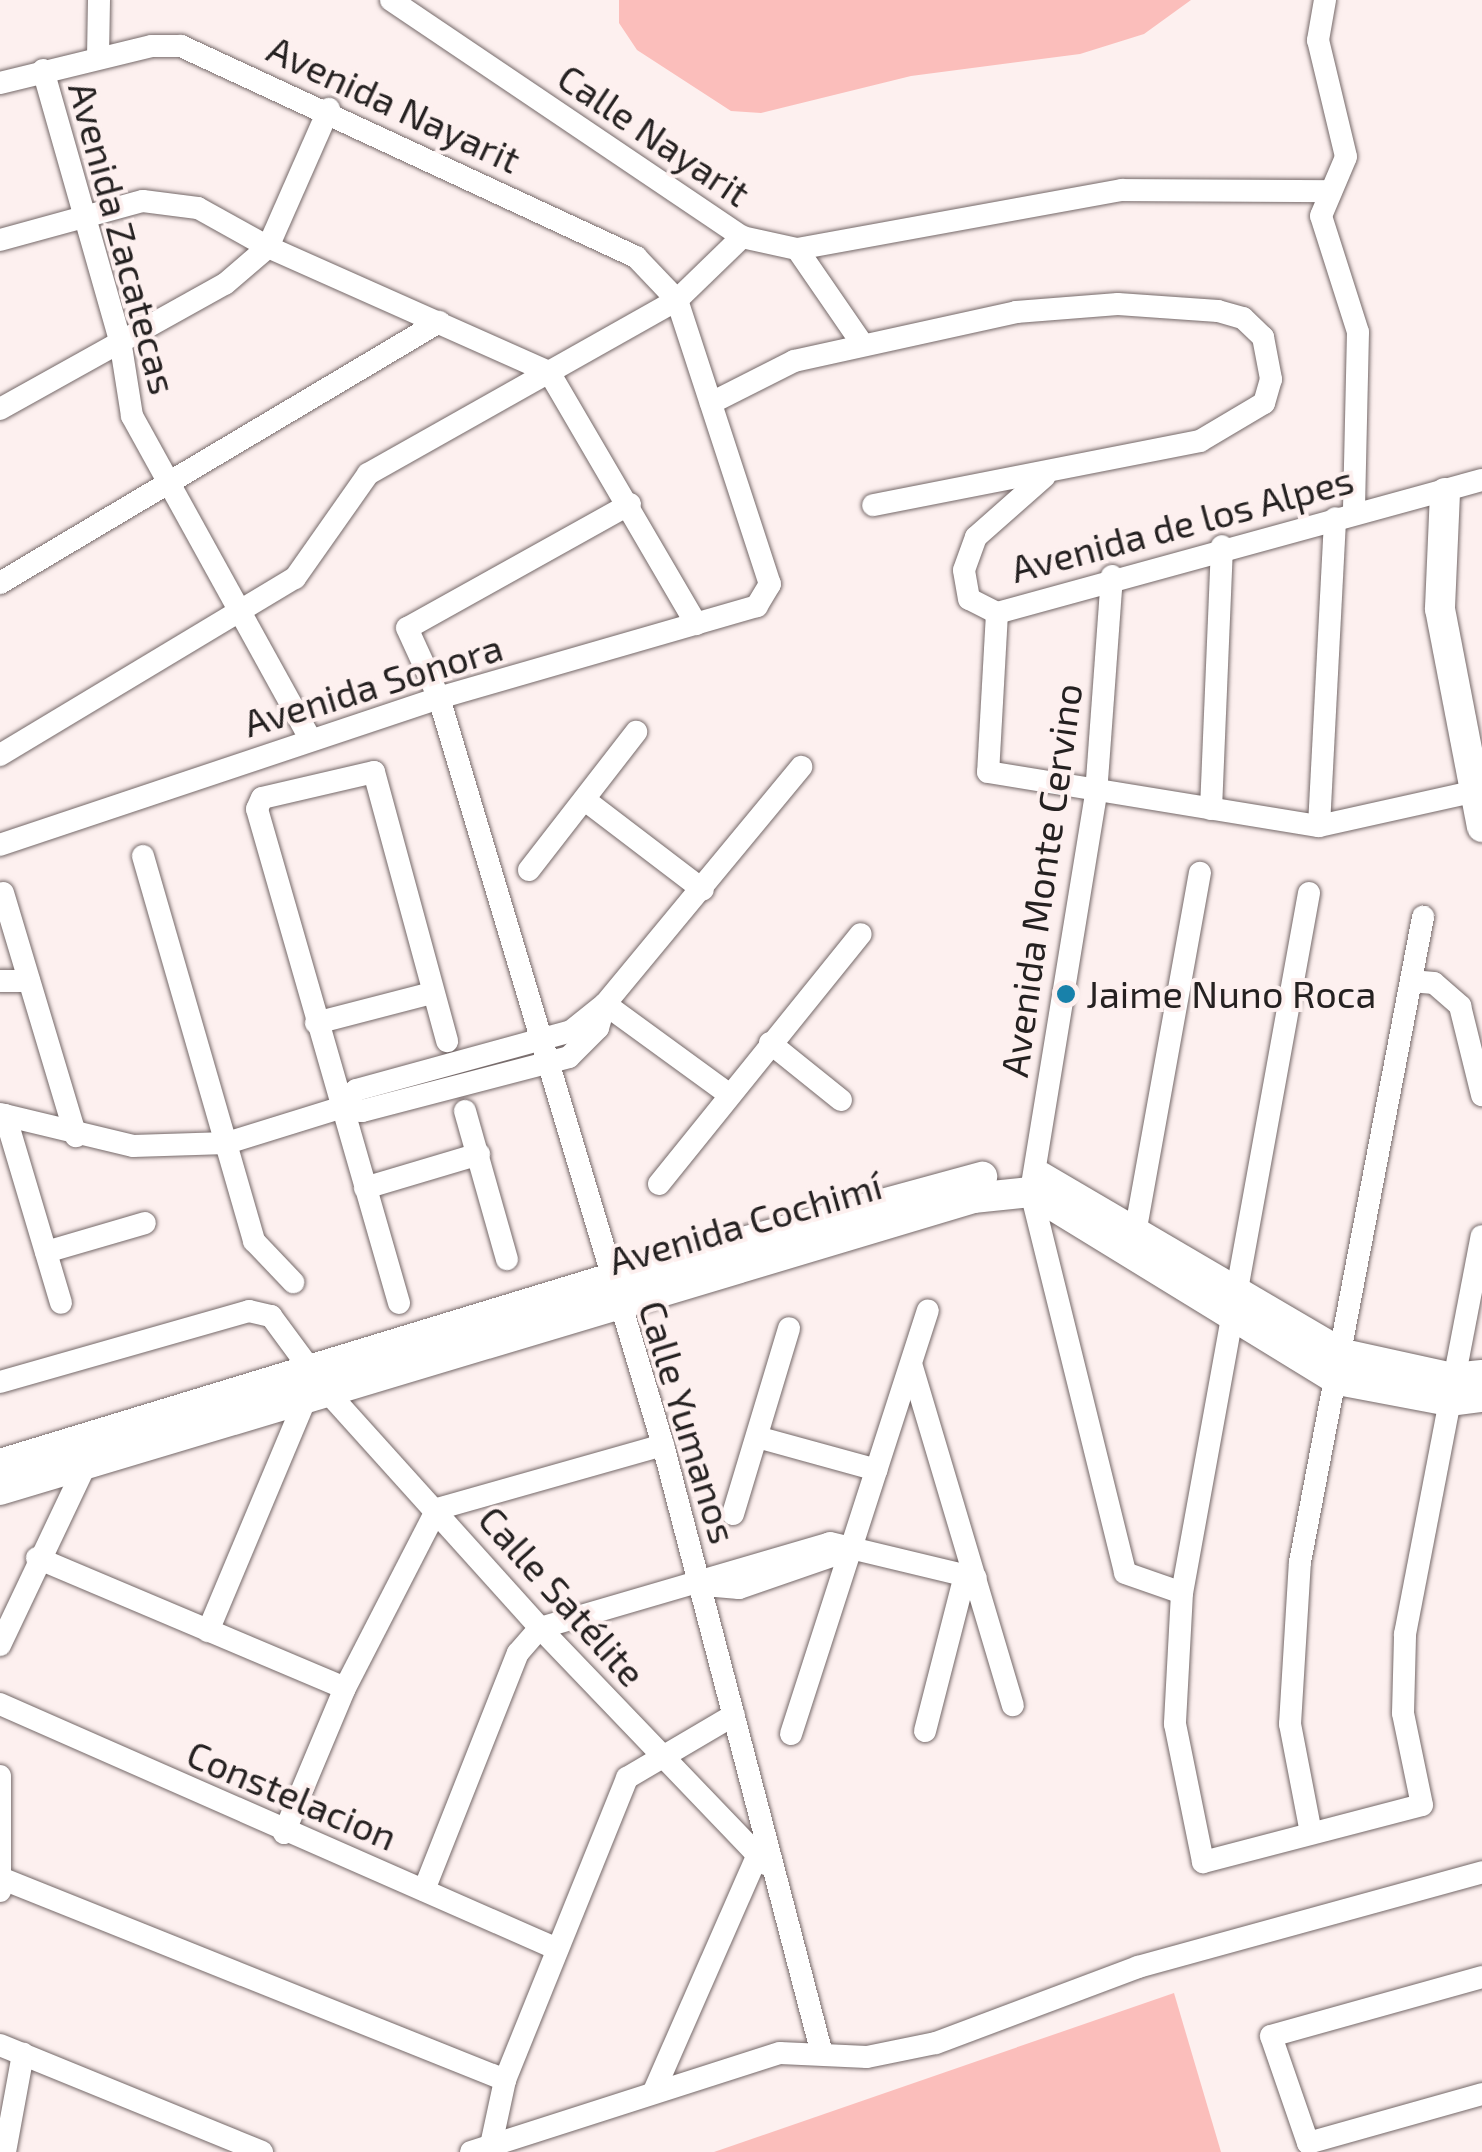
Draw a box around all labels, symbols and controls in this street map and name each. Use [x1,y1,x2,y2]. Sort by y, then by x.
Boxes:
street label: Avenida Nayarit [260,26,528,182]
street label: Calle Nayarit [549,54,759,216]
street label: Avenida Zacatecas [59,77,187,399]
street label: Avenida de los Alpes [1005,456,1359,592]
street label: Avenida Sonora [238,624,508,746]
street label: Avenida Monte Cervino [991,680,1091,1080]
place label: Jaime Nuno Roca [1086,971,1376,1017]
marker: Jaime Nuno Roca [1055,983,1077,1005]
street label: Avenida Cochimí [603,1162,887,1284]
street label: Calle Yumanos [629,1295,747,1549]
street label: Calle Satélite [469,1497,655,1695]
street label: Constelacion [180,1730,404,1860]

